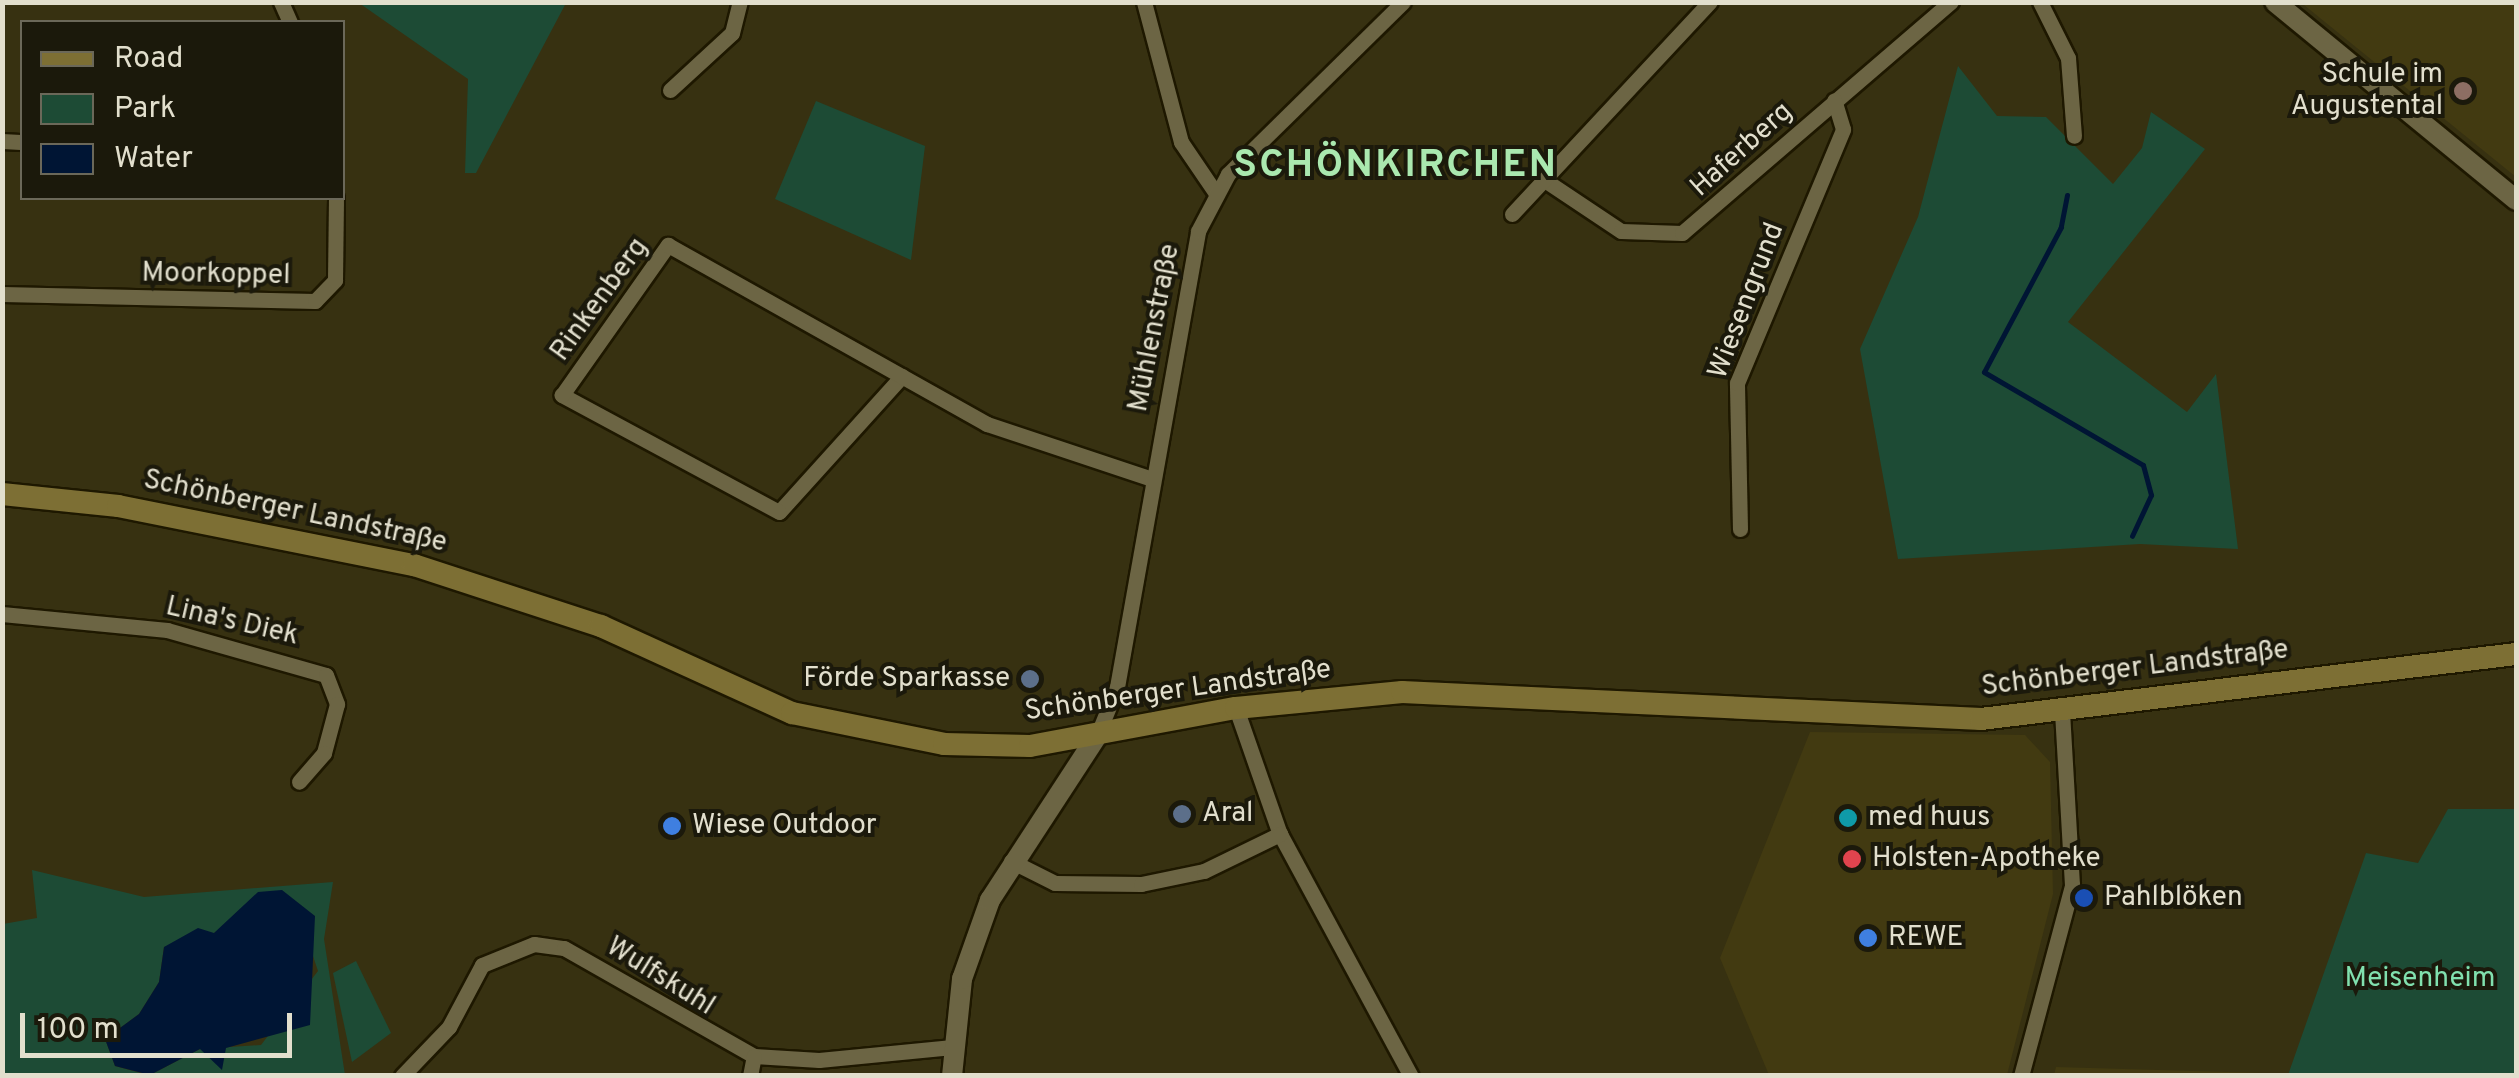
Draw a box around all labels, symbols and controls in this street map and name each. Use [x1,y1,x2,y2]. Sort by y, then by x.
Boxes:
legend [20,20,345,200]
text: Road [114,41,183,78]
place label: Schule im Augustental [2291,58,2443,124]
marker: Schule im Augustental [2452,80,2474,102]
text: Park [114,91,176,128]
street label: Haferberg [1684,95,1800,205]
text: Water [114,141,193,178]
district label: SCHÖNKIRCHEN [1234,144,1558,190]
street label: Wiesengrund [1702,218,1792,384]
street label: Rinkenberg [544,232,656,368]
street label: Mühlenstraße [1122,241,1188,415]
street label: Moorkoppel [141,257,291,293]
street label: Schönberger Landstraße [140,463,450,561]
street label: Lina's Diek [162,590,302,654]
street label: Schönberger Landstraße [1980,633,2290,705]
street label: Schönberger Landstraße [1023,653,1333,729]
place label: Förde Sparkasse [803,662,1010,696]
marker: Förde Sparkasse [1019,668,1041,690]
place label: Aral [1202,797,1253,831]
place label: med huus [1868,801,1990,835]
marker: Aral [1171,803,1193,825]
marker: med huus [1837,807,1859,829]
place label: Wiese Outdoor [692,809,877,843]
marker: Wiese Outdoor [661,815,683,837]
place label: Holsten-Apotheke [1872,842,2101,876]
marker: Holsten-Apotheke [1841,848,1863,870]
place label: Pahlblöken [2104,881,2243,915]
marker: Pahlblöken [2073,887,2095,909]
place label: REWE [1888,921,1963,955]
marker: REWE [1857,927,1879,949]
street label: Wulfskuhl [600,931,720,1023]
park label: Meisenheim [2345,962,2495,996]
scale bar [25,993,298,1055]
text: 100 m [37,1012,119,1049]

